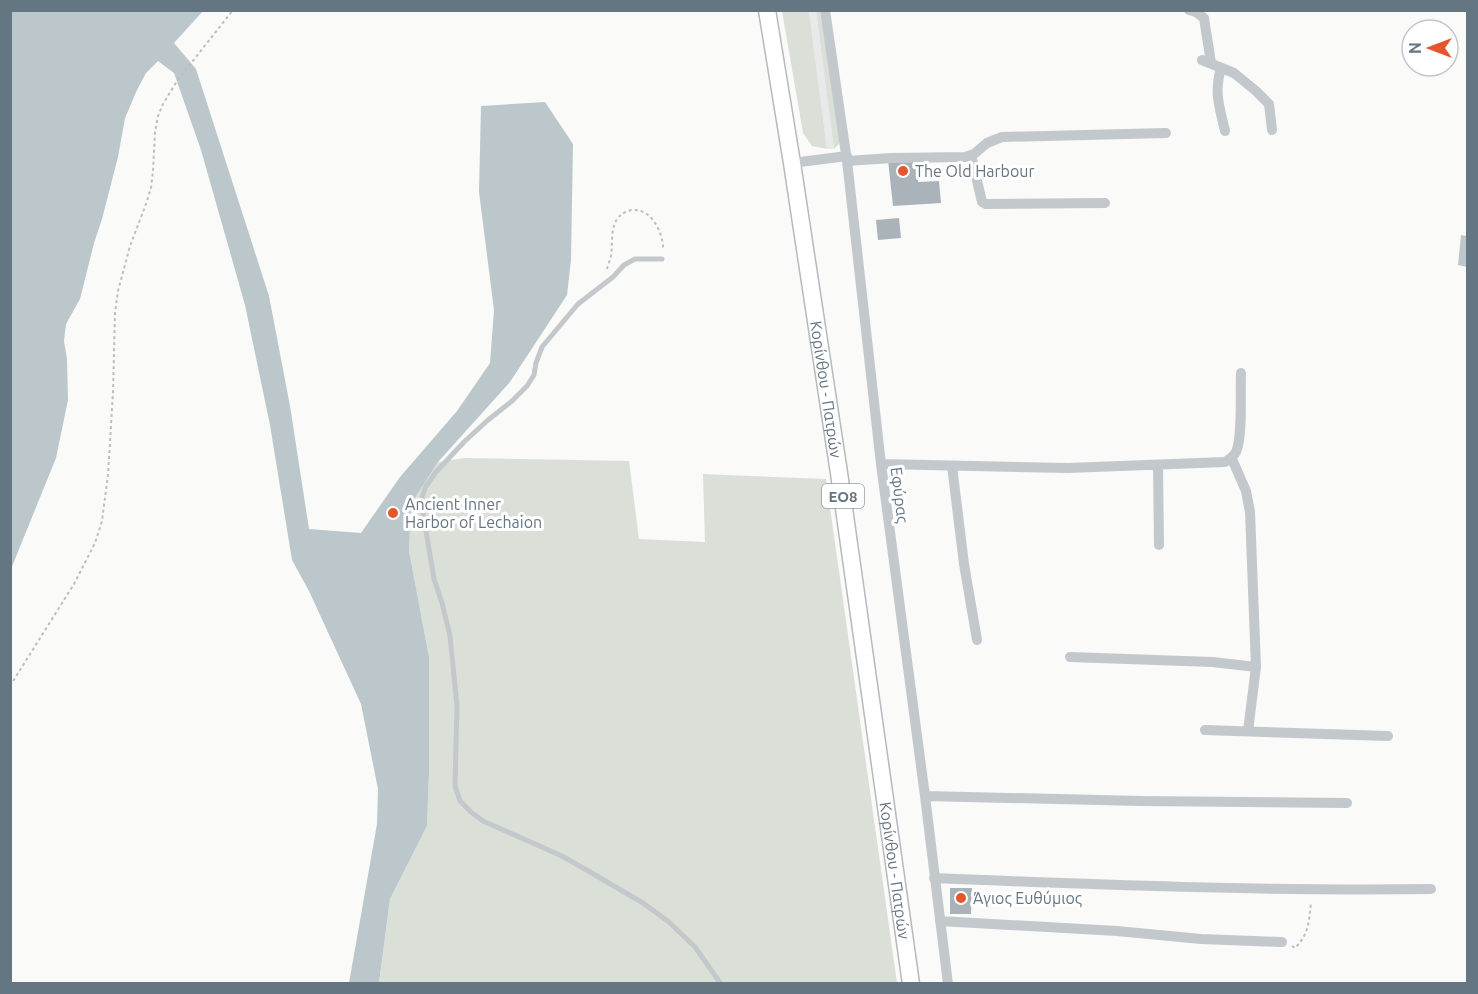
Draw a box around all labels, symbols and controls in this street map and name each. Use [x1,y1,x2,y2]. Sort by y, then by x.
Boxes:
north arrow [1400,18,1460,78]
text: N [1406,42,1424,54]
place label: The Old Harbour [915,162,1035,180]
marker: The Old Harbour [896,164,910,178]
street label: Κορίνθου - Πατρών [807,320,846,459]
street label: Εφύρας [887,466,912,524]
road number: ΕΟ8 [822,484,864,508]
place label: Ancient Inner Harbor of Lechaion [405,495,542,531]
marker: Ancient Inner Harbor of Lechaion [386,506,400,520]
street label: Κορίνθου - Πατρών [876,801,914,941]
place label: Άγιος Ευθύμιος [973,889,1082,908]
marker: Άγιος Ευθύμιος [954,891,968,905]

